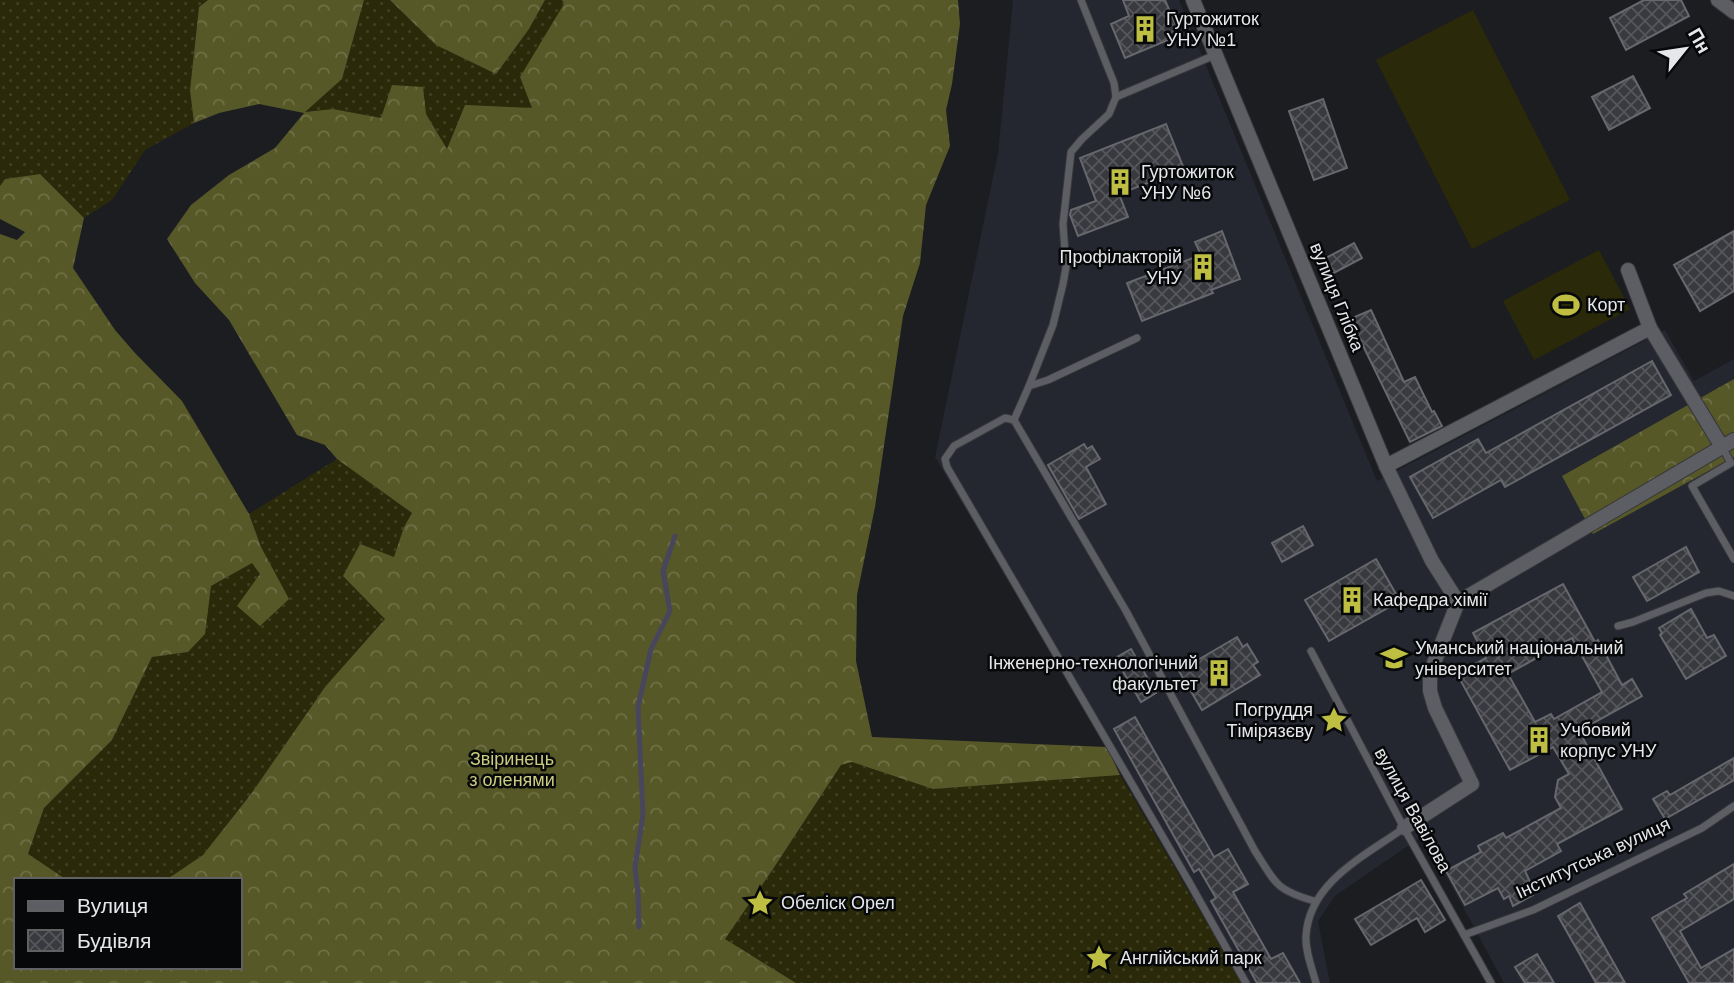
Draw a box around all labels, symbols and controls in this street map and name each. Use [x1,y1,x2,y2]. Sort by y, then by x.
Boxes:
place label: Гуртожиток УНУ №1 [1166,9,1259,50]
building icon: Гуртожиток УНУ №1 [1130,14,1160,44]
north arrow [1650,14,1720,84]
text: Пн [1684,25,1715,57]
place label: Гуртожиток УНУ №6 [1141,162,1234,203]
building icon: Гуртожиток УНУ №6 [1105,167,1135,197]
street label: вулиця Глібка [1306,240,1368,355]
place label: Профілакторій УНУ [1060,247,1183,288]
building icon: Профілакторій УНУ [1188,252,1218,282]
sports icon: Корт [1551,290,1581,320]
place label: Корт [1587,295,1625,315]
building icon: Кафедра хімії [1337,585,1367,615]
place label: Кафедра хімії [1373,590,1488,610]
place label: Уманський національний університет [1415,638,1623,679]
school or university icon: Уманський національний університет [1379,643,1409,673]
place label: Інженерно-технологічний факультет [988,653,1198,694]
building icon: Інженерно-технологічний факультет [1204,658,1234,688]
place label: Погруддя Тімірязєву [1226,700,1313,741]
place icon: Погруддя Тімірязєву [1319,705,1349,735]
place label: Учбовий корпус УНУ [1560,720,1657,761]
building icon: Учбовий корпус УНУ [1524,725,1554,755]
street label: вулиця Вавілова [1371,744,1456,877]
park label: Звіринець з оленями [469,749,555,790]
street label: Інститутська вулиця [1513,813,1673,903]
legend [14,878,242,969]
place icon: Обеліск Орел [745,888,775,918]
place label: Обеліск Орел [781,893,895,913]
text: Вулиця [77,894,148,917]
text: Будівля [77,929,151,952]
place icon: Англійський парк [1084,943,1114,973]
place label: Англійський парк [1120,948,1262,968]

